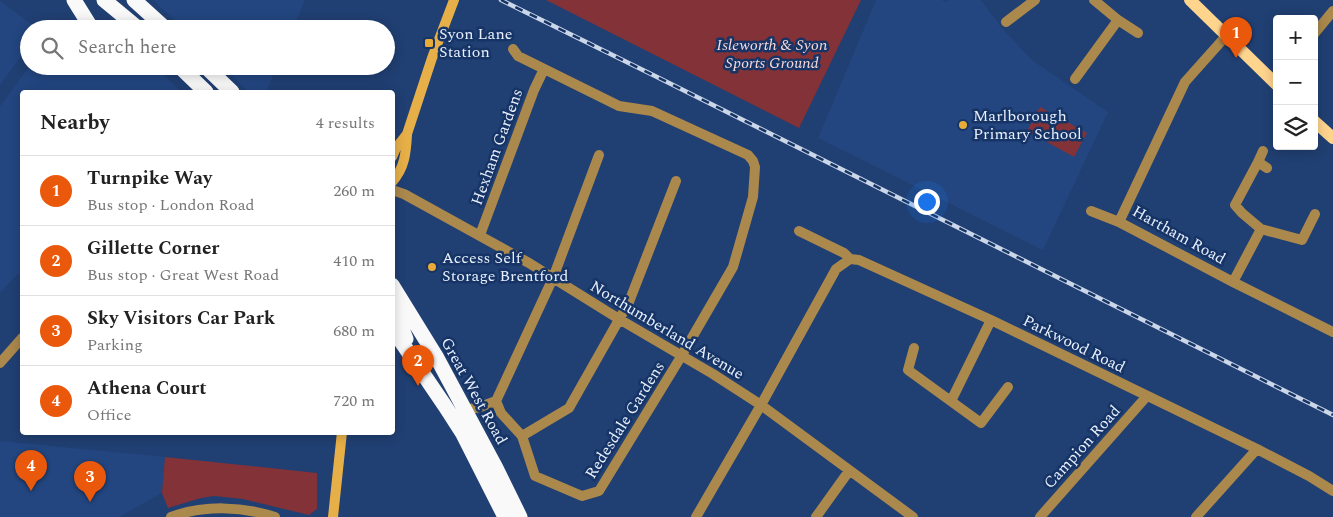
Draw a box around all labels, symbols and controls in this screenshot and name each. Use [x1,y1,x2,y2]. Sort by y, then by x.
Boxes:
map controls [1273,15,1318,150]
button: + [1273,15,1318,60]
pin: 1 [1220,17,1252,58]
search box [20,20,395,75]
place label: Syon Lane Station [439,22,512,64]
text: Search here [78,33,177,62]
park label: Isleworth & Syon Sports Ground [717,33,828,75]
icon: search [38,34,66,62]
marker: Syon Lane Station [423,37,435,49]
button: − [1273,60,1318,105]
street label: Hexham Gardens [465,85,529,209]
place label: Marlborough Primary School [973,104,1082,146]
button: layers [1273,105,1318,150]
text: Nearby [40,107,110,139]
text: 4 results [316,111,375,135]
marker: Marlborough Primary School [957,119,969,131]
text: Turnpike Way [87,164,212,193]
text: 1 [52,179,60,203]
text: 260 m [333,179,375,203]
your location [914,189,940,215]
text: Bus stop · London Road [87,193,255,217]
street label: Hartham Road [1128,199,1230,271]
text: Gillette Corner [87,234,219,263]
place label: Access Self Storage Brentford [442,246,569,288]
text: 2 [52,249,60,273]
text: 410 m [333,249,375,273]
marker: Access Self Storage Brentford [426,261,438,273]
text: Bus stop · Great West Road [87,263,279,287]
street label: Northumberland Avenue [585,274,749,386]
text: Sky Visitors Car Park [87,304,275,333]
street label: Parkwood Road [1019,309,1129,379]
text: 3 [52,319,60,343]
text: 680 m [333,319,375,343]
text: Parking [87,333,143,357]
street label: Great West Road [435,333,514,449]
pin: 2 [402,345,434,386]
street label: Redesdale Gardens [579,357,671,483]
text: Athena Court [87,374,207,403]
text: 4 [52,389,60,413]
text: 720 m [333,389,375,413]
street label: Campion Road [1038,400,1126,494]
text: Office [87,403,131,427]
pin: 4 [15,450,47,491]
pin: 3 [74,461,106,502]

